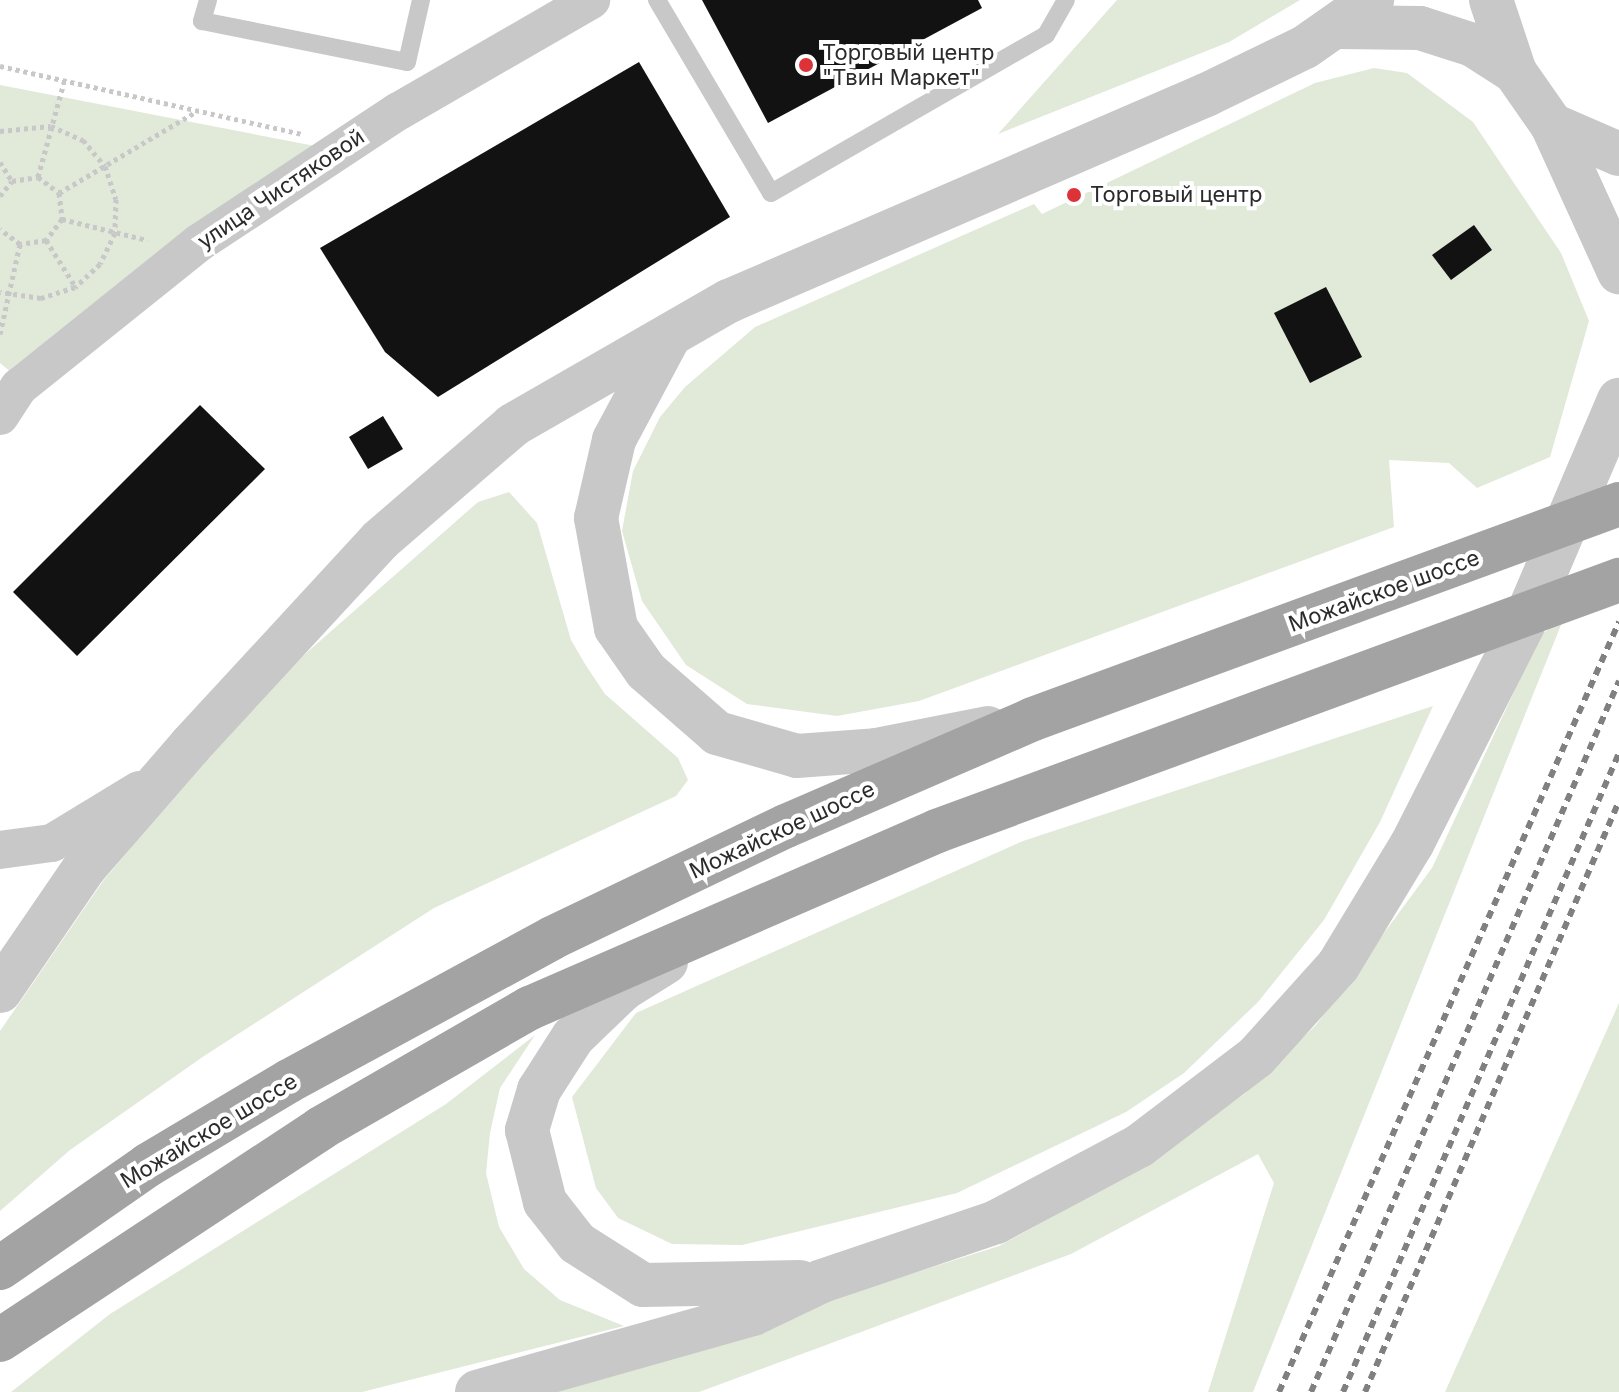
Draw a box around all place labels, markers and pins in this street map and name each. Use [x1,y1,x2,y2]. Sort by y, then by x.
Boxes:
place label: Торговый центр "Твин Маркет" [822,39,994,90]
marker: Торговый центр "Твин Маркет" [797,56,815,74]
place label: Торговый центр [1090,182,1262,208]
marker: Торговый центр [1065,186,1083,204]

